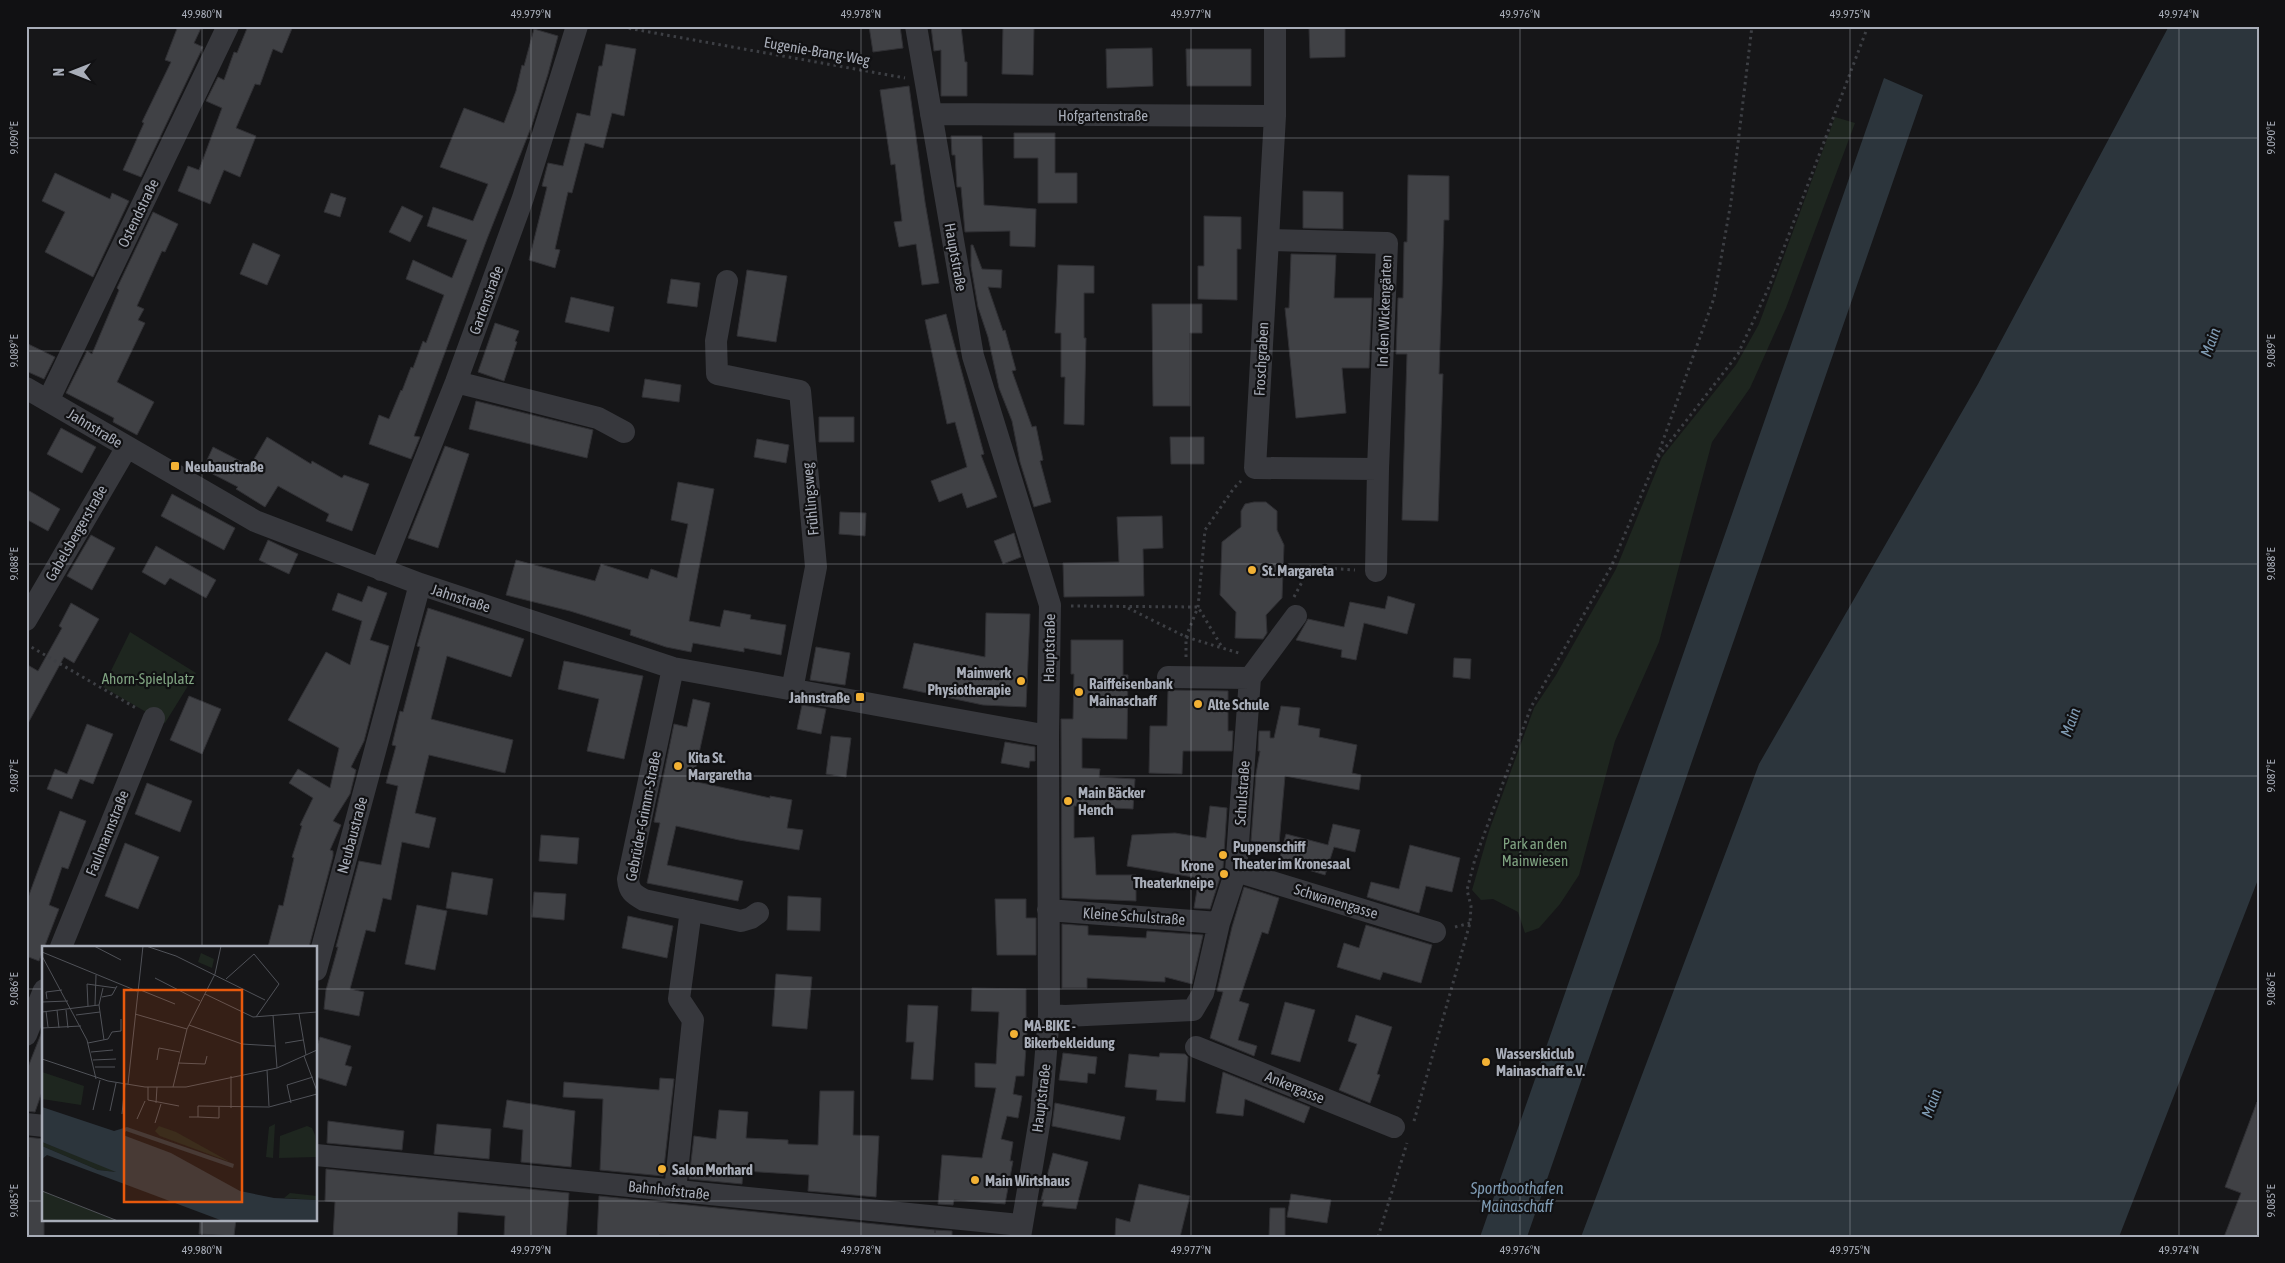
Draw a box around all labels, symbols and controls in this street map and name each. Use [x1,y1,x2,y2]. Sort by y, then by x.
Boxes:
text: 49.980°N [182,7,222,21]
text: 49.979°N [511,7,551,21]
text: 49.978°N [841,7,881,21]
text: 49.977°N [1171,7,1211,21]
text: 49.976°N [1500,7,1540,21]
text: 49.975°N [1830,7,1870,21]
text: 49.974°N [2159,7,2199,21]
street label: Eugenie-Brang-Weg [763,33,872,69]
north arrow [48,48,98,98]
text: N [51,68,67,76]
street label: Hofgartenstraße [1058,107,1148,124]
text: 9.090°E [7,121,21,155]
text: 9.090°E [2264,121,2278,155]
street label: Ostendstraße [114,176,162,250]
street label: Hauptstraße [942,222,970,293]
street label: In den Wickengärten [1374,255,1394,367]
street label: Gartenstraße [466,263,506,337]
street label: Froschgraben [1251,322,1271,396]
water label: Main [2196,325,2224,359]
text: 9.089°E [7,334,21,368]
text: 9.089°E [2264,334,2278,368]
street label: Jahnstraße [65,405,126,451]
place label: Neubaustraße [185,458,264,475]
marker: Neubaustraße [169,460,181,472]
street label: Frühlingsweg [798,461,822,536]
street label: Gabelsbergerstraße [42,482,110,584]
text: 9.088°E [7,547,21,581]
text: 9.088°E [2264,547,2278,581]
place label: St. Margareta [1262,562,1334,579]
marker: St. Margareta [1246,564,1258,576]
street label: Jahnstraße [429,581,493,616]
street label: Hauptstraße [1040,613,1058,683]
place label: Mainwerk Physiotherapie [928,664,1011,698]
park label: Ahorn-Spielplatz [102,670,195,687]
marker: Mainwerk Physiotherapie [1015,675,1027,687]
place label: Raiffeisenbank Mainaschaff [1089,675,1173,709]
marker: Raiffeisenbank Mainaschaff [1073,686,1085,698]
place label: Jahnstraße [788,689,850,706]
marker: Jahnstraße [854,691,866,703]
place label: Alte Schule [1207,696,1270,713]
marker: Alte Schule [1192,698,1204,710]
water label: Main [2056,705,2084,739]
street label: Gebrüder-Grimm-Straße [622,749,664,883]
place label: Kita St. Margaretha [688,749,752,783]
text: 9.087°E [7,759,21,793]
text: 9.087°E [2264,759,2278,793]
marker: Kita St. Margaretha [672,760,684,772]
street label: Schulstraße [1231,760,1253,826]
place label: Main Bäcker Hench [1078,784,1146,818]
street label: Faulmannstraße [82,788,132,878]
street label: Neubaustraße [334,795,370,875]
marker: Main Bäcker Hench [1062,795,1074,807]
park label: Park an den Mainwiesen [1502,835,1568,869]
place label: Puppenschiff Theater im Kronesaal [1233,838,1351,872]
marker: Puppenschiff Theater im Kronesaal [1217,849,1229,861]
place label: Krone Theaterkneipe [1133,857,1214,891]
marker: Krone Theaterkneipe [1218,868,1230,880]
street label: Schwanengasse [1292,880,1380,922]
street label: Kleine Schulstraße [1082,904,1186,928]
inset map [42,946,318,1220]
text: 9.086°E [7,972,21,1006]
text: 9.086°E [2264,972,2278,1006]
place label: MA-BIKE - Bikerbekleidung [1024,1017,1115,1051]
marker: MA-BIKE - Bikerbekleidung [1008,1028,1020,1040]
place label: Wasserskiclub Mainaschaff e.V. [1495,1045,1585,1079]
marker: Wasserskiclub Mainaschaff e.V. [1480,1056,1492,1068]
street label: Hauptstraße [1028,1063,1054,1133]
street label: Ankergasse [1263,1067,1327,1107]
water label: Main [1917,1086,1945,1120]
place label: Salon Morhard [672,1161,753,1178]
marker: Salon Morhard [656,1163,668,1175]
place label: Main Wirtshaus [985,1172,1071,1189]
marker: Main Wirtshaus [969,1174,981,1186]
street label: Bahnhofstraße [627,1177,711,1203]
water label: Sportboothafen Mainaschaff [1470,1179,1564,1215]
text: 9.085°E [7,1184,21,1218]
text: 9.085°E [2264,1184,2278,1218]
text: 49.980°N [182,1243,222,1257]
text: 49.979°N [511,1243,551,1257]
text: 49.978°N [841,1243,881,1257]
text: 49.977°N [1171,1243,1211,1257]
text: 49.976°N [1500,1243,1540,1257]
text: 49.975°N [1830,1243,1870,1257]
text: 49.974°N [2159,1243,2199,1257]

